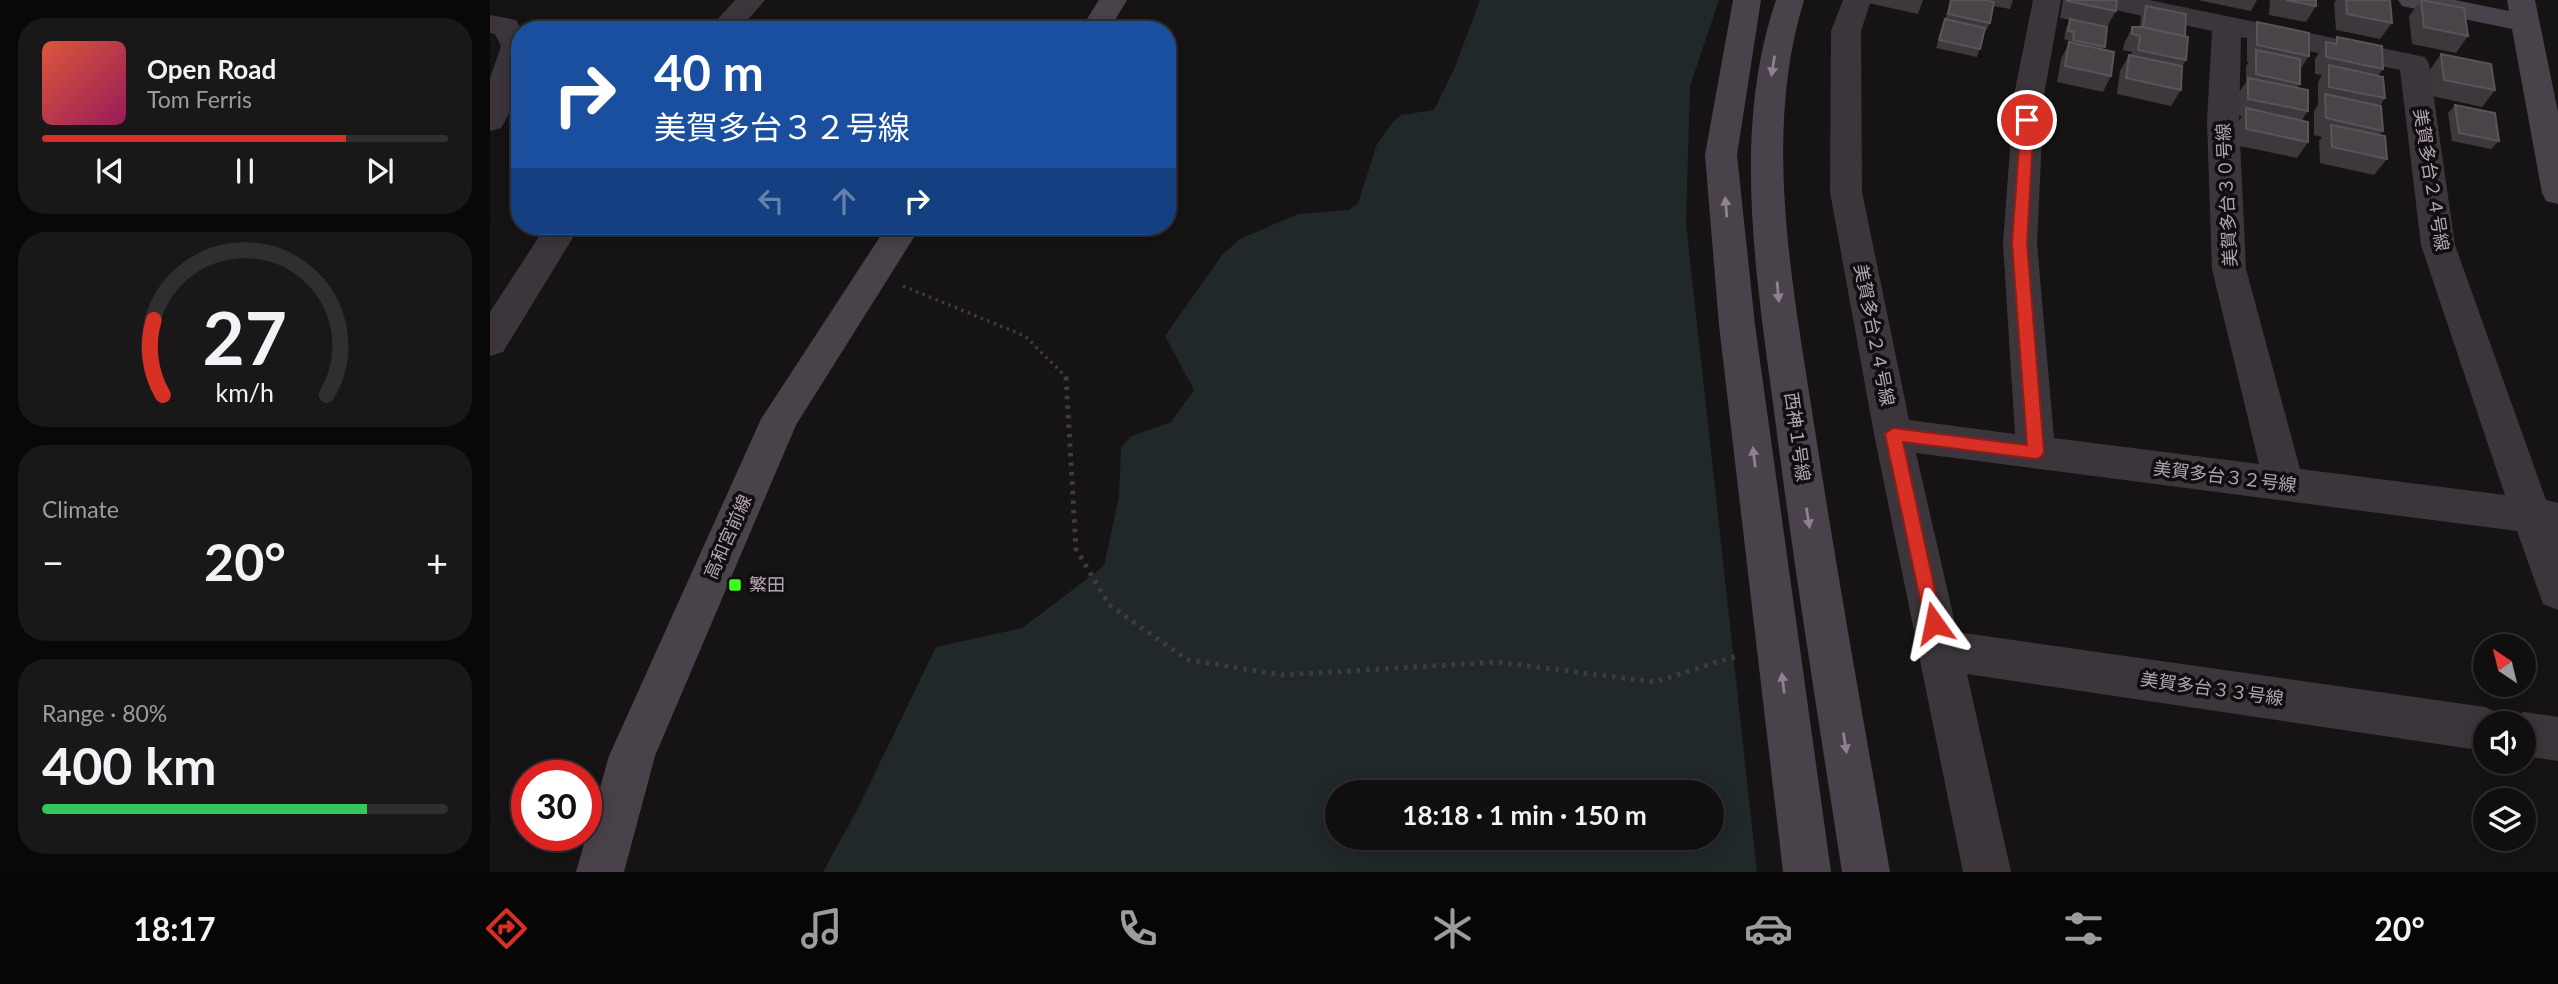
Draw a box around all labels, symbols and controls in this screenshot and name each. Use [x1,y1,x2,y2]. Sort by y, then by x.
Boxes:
text: 40 m [654,43,764,101]
icon: right [539,49,630,140]
text: Open Road [147,53,276,85]
one-way arrow [1767,55,1778,77]
text: Tom Ferris [147,85,252,113]
pin [1997,90,2057,150]
icon: arrive [2008,101,2046,139]
text: 美賀多台３２号線 [654,107,910,146]
street label: 美賀多台２４号線 [2410,107,2454,253]
street label: 美賀多台３０号線 [2211,123,2241,268]
icon: previous [91,152,129,190]
icon: pause [226,152,264,190]
icon: next [361,152,399,190]
icon: left [752,182,790,220]
icon: ahead [825,182,863,220]
icon: right [898,182,936,220]
one-way arrow [1720,196,1731,218]
street label: 美賀多台２４号線 [1850,262,1900,408]
one-way arrow [1773,282,1784,304]
text: 27 [203,294,287,382]
text: km/h [216,377,274,407]
street label: 西神１号線 [1781,391,1815,483]
one-way arrow [1748,446,1759,468]
street label: 美賀多台３２号線 [2152,456,2298,496]
street label: 高和宮前線 [699,491,755,582]
text: Climate [42,495,119,523]
one-way arrow [1803,507,1814,529]
text: 20° [204,530,286,592]
text: − [42,539,64,585]
text: + [426,539,448,585]
place label: 繁田 [749,573,785,595]
marker: 繁田 [727,577,743,593]
position arrow [1897,586,1971,660]
north arrow [2473,634,2536,696]
map controls [2473,634,2536,851]
street label: 美賀多台３３号線 [2139,667,2285,709]
one-way arrow [1777,672,1788,694]
text: Range · 80% [42,699,167,727]
button: sound [2473,711,2536,774]
one-way arrow [1840,732,1851,754]
text: 400 km [42,734,216,796]
speed limit sign: 30 [511,760,602,851]
button: layers [2473,788,2536,851]
text: 18:18 · 1 min · 150 m [1402,799,1647,831]
icon: directions [482,904,531,953]
icon: music [797,904,846,953]
icon: phone [1113,904,1162,953]
icon: climate [1428,904,1477,953]
icon: car [1744,904,1793,953]
icon: filters [2059,904,2108,953]
text: 18:17 [133,909,216,948]
text: 20° [2374,909,2425,948]

